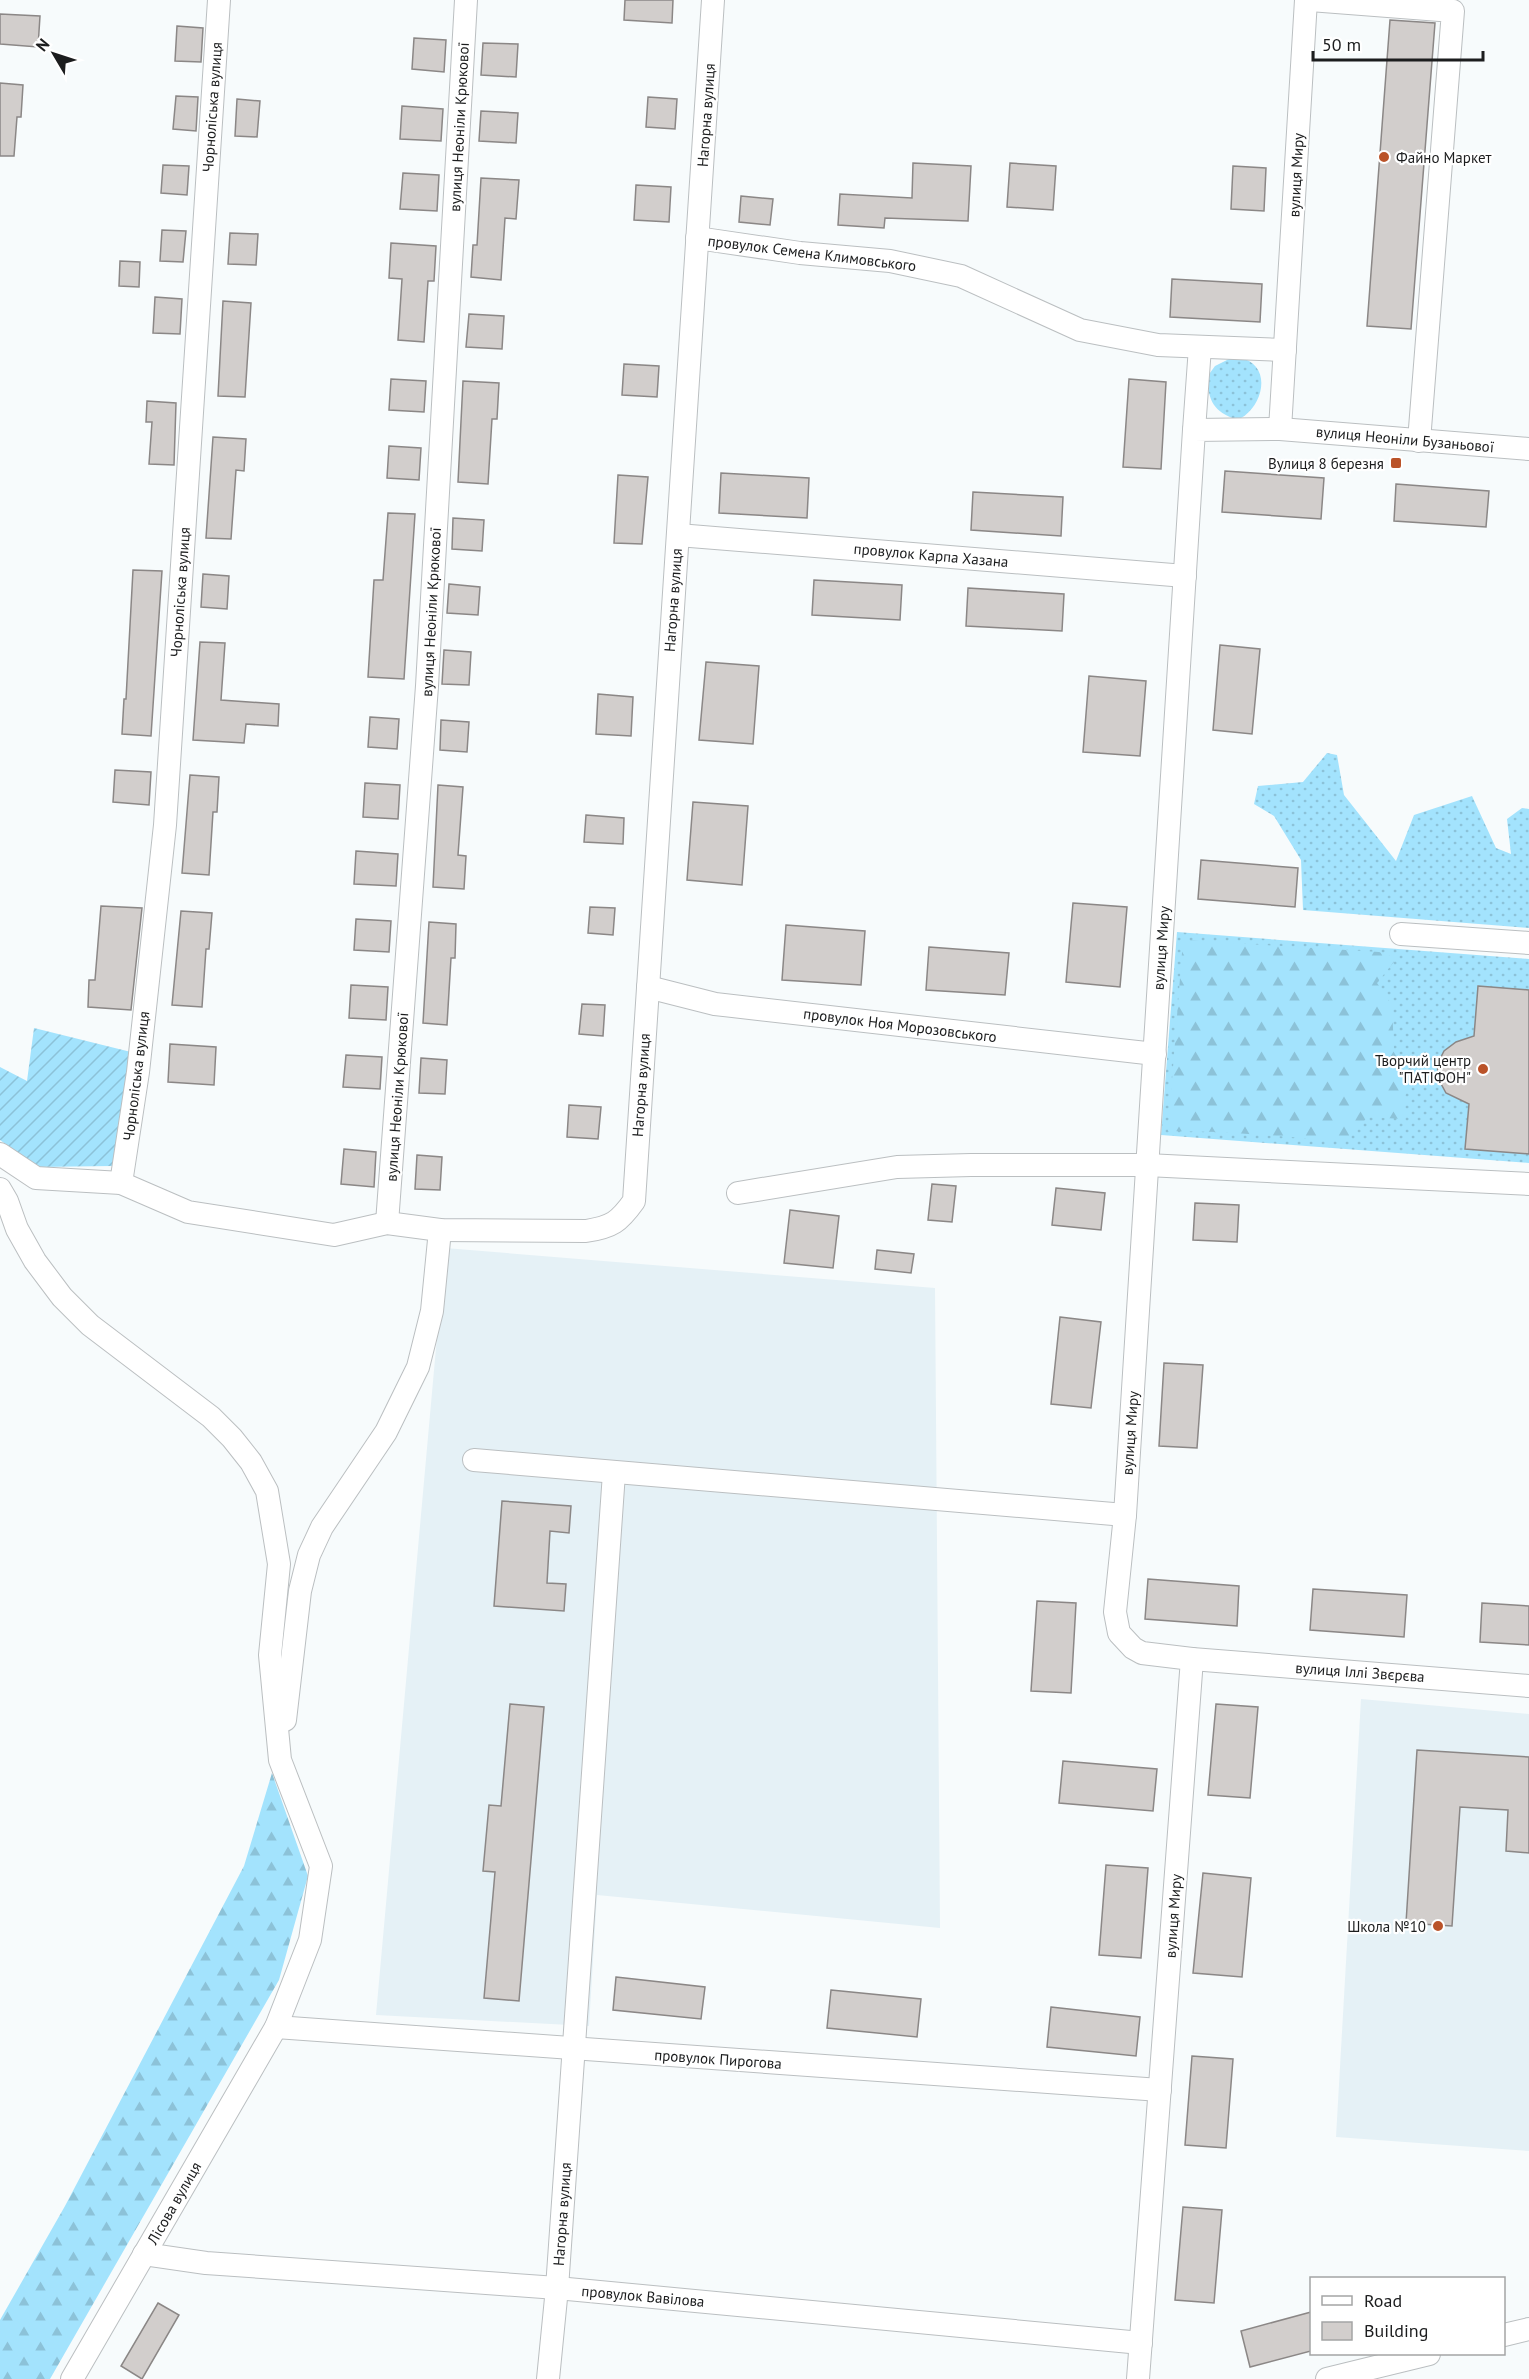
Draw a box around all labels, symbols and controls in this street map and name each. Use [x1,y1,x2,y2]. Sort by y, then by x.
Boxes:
north arrow [24,24,84,84]
scale bar [1313,24,1482,62]
text: 50 m [1322,33,1361,56]
text: N [31,34,53,55]
street label: Чорноліська вулиця [198,41,226,173]
street label: вулиця Неоніли Крюкової [445,42,473,212]
street label: Нагорна вулиця [693,63,719,167]
street label: вулиця Миру [1284,132,1308,218]
place label: Файно Маркет [1396,148,1492,167]
marker: Файно Маркет [1377,150,1391,164]
street label: провулок Семена Климовського [707,231,917,275]
street label: вулиця Неоніли Бузаньової [1315,422,1495,456]
place label: Вулиця 8 березня [1268,454,1384,473]
marker: Вулиця 8 березня [1389,456,1403,470]
street label: Чорноліська вулиця [166,526,194,658]
street label: вулиця Неоніли Крюкової [417,527,445,697]
street label: провулок Карпа Хазана [853,539,1009,571]
street label: Нагорна вулиця [660,548,686,652]
street label: вулиця Миру [1149,905,1173,991]
street label: провулок Ноя Морозовського [802,1004,998,1046]
street label: Чорноліська вулиця [119,1010,153,1142]
street label: вулиця Неоніли Крюкової [382,1012,412,1182]
street label: Нагорна вулиця [628,1033,654,1137]
place label: Творчий центр "ПАТІФОН" [1375,1051,1471,1087]
marker: Творчий центр "ПАТІФОН" [1476,1062,1490,1076]
street label: вулиця Миру [1118,1390,1142,1476]
street label: вулиця Іллі Звєрєва [1295,1658,1425,1686]
street label: вулиця Миру [1161,1873,1185,1959]
place label: Школа №10 [1347,1917,1426,1936]
marker: Школа №10 [1431,1919,1445,1933]
street label: провулок Пирогова [654,2045,782,2073]
street label: Лісова вулиця [142,2158,205,2249]
street label: Нагорна вулиця [549,2162,575,2266]
legend [1310,2277,1505,2355]
street label: провулок Вавілова [581,2281,705,2311]
text: Road [1364,2289,1402,2312]
text: Building [1364,2319,1428,2342]

